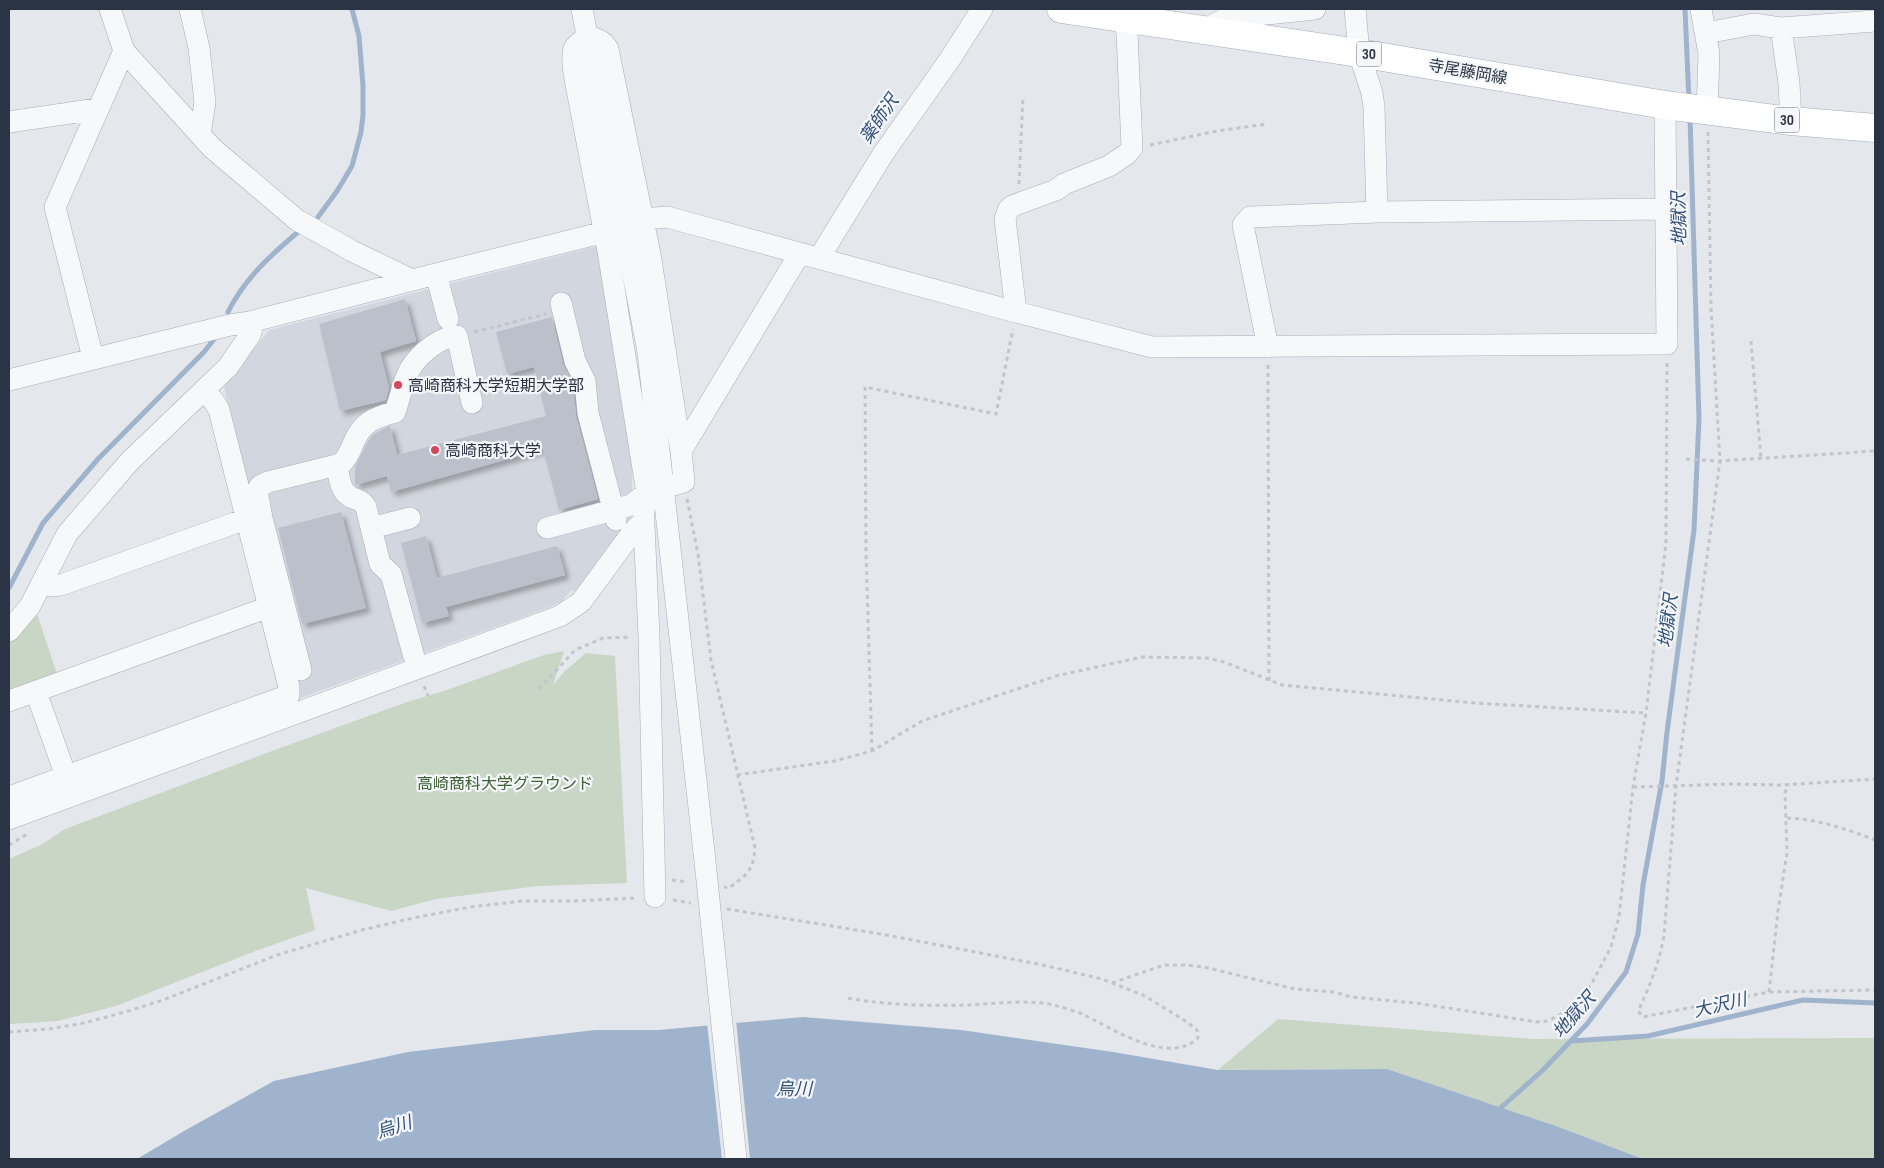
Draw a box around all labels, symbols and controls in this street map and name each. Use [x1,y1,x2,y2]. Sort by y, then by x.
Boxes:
road number: 30 [1356,42,1382,66]
street label: 寺尾藤岡線 [1427,56,1509,89]
water label: 薬師沢 [856,89,904,148]
road number: 30 [1774,108,1800,132]
water label: 地獄沢 [1668,190,1690,246]
place label: 高崎商科大学短期大学部 [408,377,584,396]
marker: 高崎商科大学短期大学部 [392,379,404,391]
place label: 高崎商科大学 [445,442,541,461]
marker: 高崎商科大学 [429,444,441,456]
water label: 地獄沢 [1655,591,1682,649]
park label: 高崎商科大学グラウンド [417,775,593,794]
water label: 地獄沢 [1549,987,1601,1043]
water label: 大沢川 [1691,989,1751,1022]
water label: 烏川 [776,1079,814,1100]
water label: 烏川 [374,1111,416,1143]

